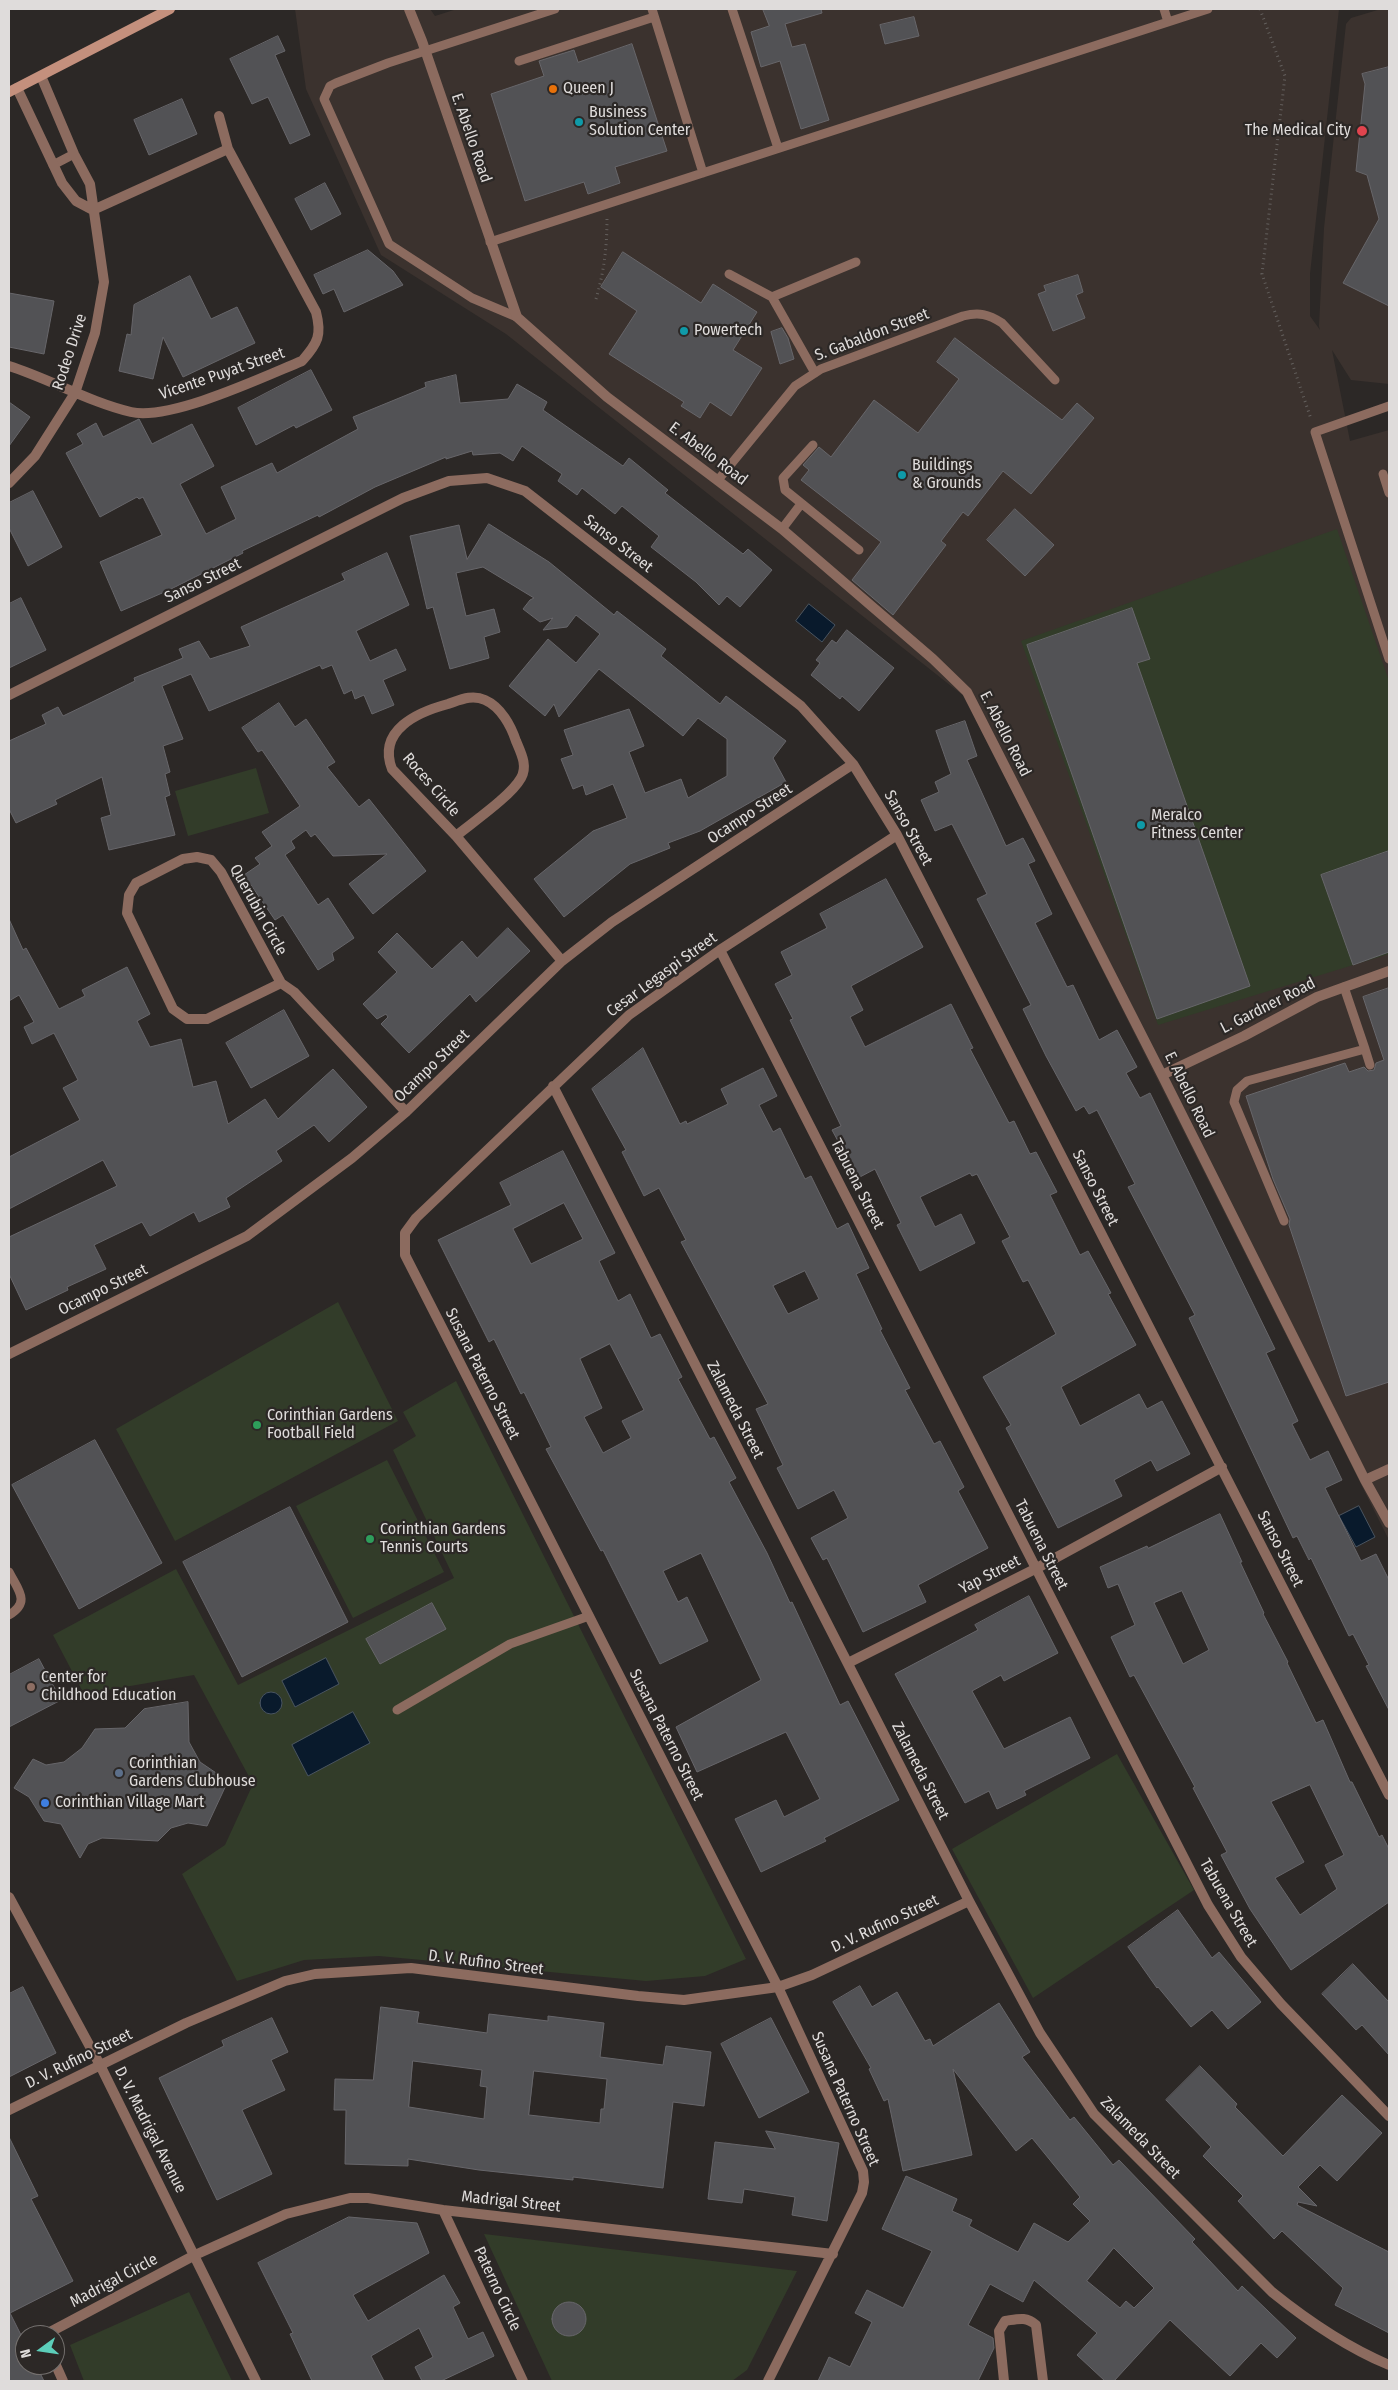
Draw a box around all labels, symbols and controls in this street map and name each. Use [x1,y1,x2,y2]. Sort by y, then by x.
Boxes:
place label: Queen J [563,79,614,99]
marker: Queen J [547,83,559,95]
street label: E. Abello Road [447,91,495,185]
place label: Business Solution Center [589,103,690,141]
marker: Business Solution Center [573,116,585,128]
place label: The Medical City [1245,121,1351,141]
marker: The Medical City [1355,124,1369,138]
street label: S. Gabaldon Street [812,304,932,366]
street label: Rodeo Drive [49,311,91,393]
place label: Powertech [694,321,762,341]
marker: Powertech [678,325,690,337]
street label: Vicente Puyat Street [157,344,287,404]
street label: E. Abello Road [665,418,751,490]
place label: Buildings & Grounds [912,456,981,494]
marker: Buildings & Grounds [896,469,908,481]
street label: Sanso Street [580,511,656,577]
street label: Sanso Street [162,554,244,608]
street label: E. Abello Road [975,688,1035,780]
street label: Roces Circle [398,749,464,821]
street label: Ocampo Street [704,780,796,848]
street label: Sanso Street [880,787,936,869]
place label: Meralco Fitness Center [1151,806,1243,844]
marker: Meralco Fitness Center [1135,819,1147,831]
street label: Querubin Circle [225,861,291,959]
street label: Cesar Legaspi Street [603,929,721,1021]
street label: L. Gardner Road [1217,974,1319,1038]
street label: Ocampo Street [390,1025,474,1107]
street label: E. Abello Road [1160,1049,1218,1141]
street label: Tabuena Street [826,1136,888,1232]
street label: Sanso Street [1068,1147,1122,1229]
street label: Ocampo Street [55,1260,151,1320]
street label: Susana Paterno Street [441,1305,523,1443]
street label: Zalameda Street [702,1358,768,1462]
place label: Corinthian Gardens Football Field [267,1406,393,1444]
marker: Corinthian Gardens Football Field [251,1419,263,1431]
street label: Tabuena Street [1010,1497,1072,1593]
street label: Sanso Street [1253,1508,1307,1590]
place label: Corinthian Gardens Tennis Courts [380,1520,506,1558]
marker: Corinthian Gardens Tennis Courts [364,1533,376,1545]
street label: Yap Street [956,1551,1024,1599]
street label: Susana Paterno Street [625,1666,707,1804]
place label: Center for Childhood Education [41,1668,177,1706]
marker: Center for Childhood Education [25,1681,37,1693]
street label: Zalameda Street [887,1719,953,1823]
place label: Corinthian Gardens Clubhouse [129,1754,256,1792]
marker: Corinthian Gardens Clubhouse [113,1767,125,1779]
place label: Corinthian Village Mart [55,1793,204,1813]
marker: Corinthian Village Mart [39,1797,51,1809]
street label: Tabuena Street [1195,1856,1261,1950]
street label: D. V. Rufino Street [828,1891,942,1957]
street label: D. V. Rufino Street [427,1946,545,1980]
street label: D. V. Rufino Street [23,2025,135,2093]
street label: Susana Paterno Street [807,2029,883,2169]
street label: D. V. Madrigal Avenue [110,2064,190,2196]
street label: Zalameda Street [1096,2093,1184,2183]
street label: Madrigal Street [460,2187,562,2217]
street label: Paterno Circle [469,2244,525,2334]
street label: Madrigal Circle [67,2250,161,2312]
north arrow [15,2325,65,2375]
text: N [17,2347,35,2360]

